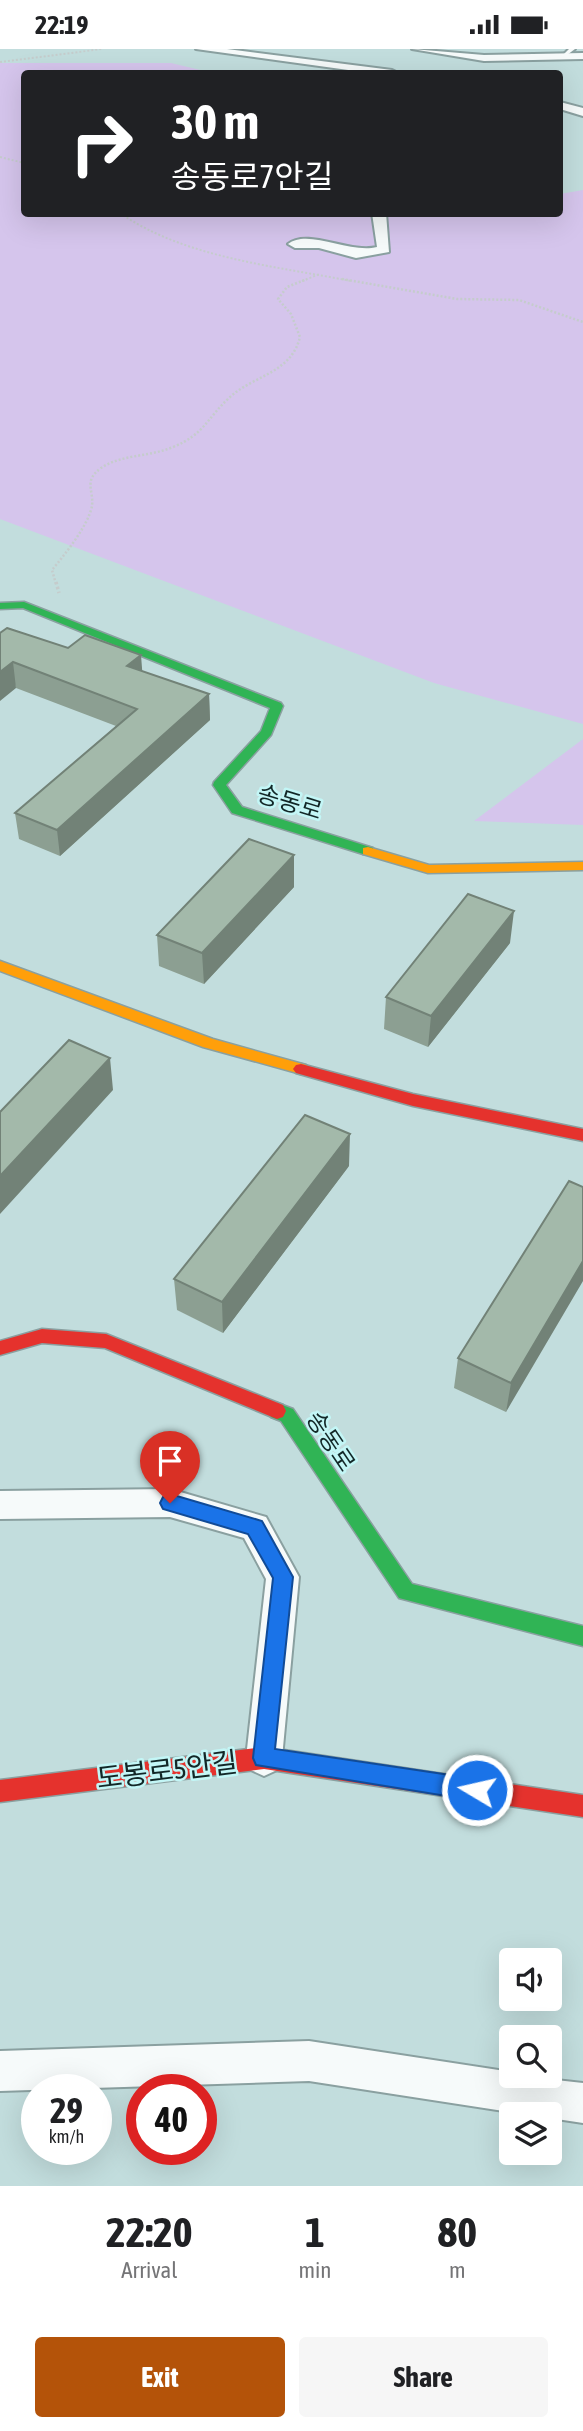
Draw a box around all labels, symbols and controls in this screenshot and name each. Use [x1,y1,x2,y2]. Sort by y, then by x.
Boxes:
text: 22:19 [35,10,89,40]
text: 30 m [171,93,259,149]
icon: right [56,98,147,189]
text: 송동로7안길 [171,158,333,195]
street label: 송동로 [254,779,326,825]
street label: 송동로 [301,1406,361,1476]
pin [140,1431,200,1503]
icon: arrive [151,1442,189,1480]
street label: 도봉로5안길 [95,1745,239,1795]
position arrow [440,1753,514,1827]
map controls [499,1948,562,2165]
button: sound [499,1948,562,2011]
button: search [499,2025,562,2088]
speed limit sign: 40 [126,2074,217,2165]
text: 29 [50,2090,83,2130]
button: layers [499,2102,562,2165]
text: km/h [49,2126,84,2147]
text: 22:20 [106,2208,192,2256]
text: 1 [305,2208,325,2256]
text: 80 [438,2208,477,2256]
text: Arrival [121,2257,177,2283]
text: min [298,2257,331,2283]
text: m [449,2257,466,2283]
button: Exit [35,2337,285,2417]
button: Share [299,2337,548,2417]

